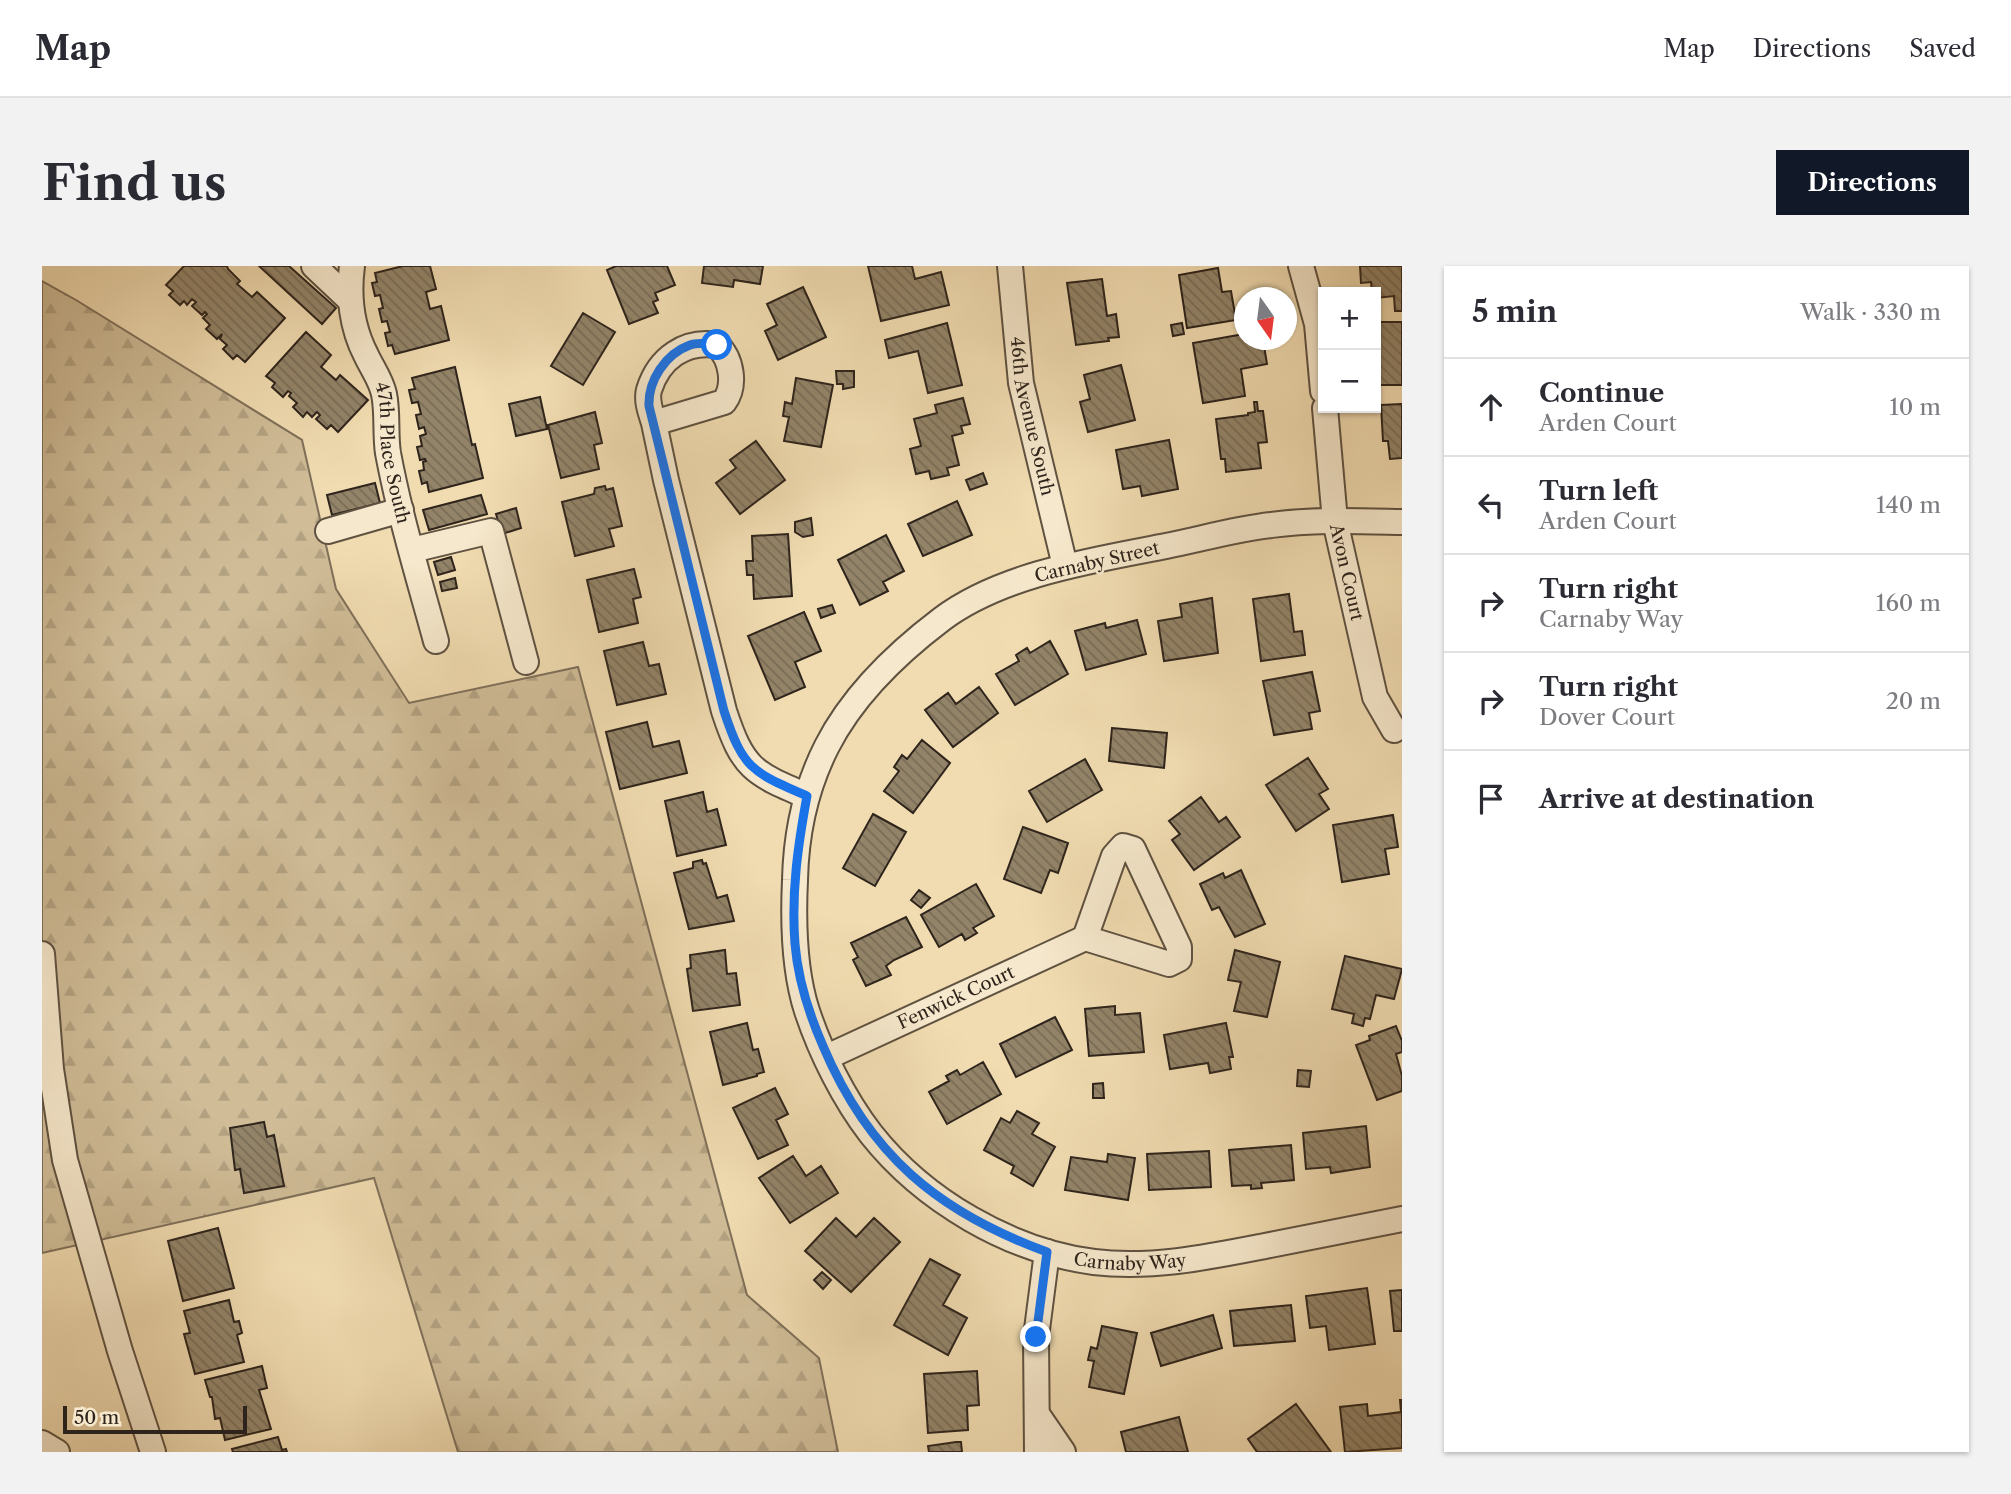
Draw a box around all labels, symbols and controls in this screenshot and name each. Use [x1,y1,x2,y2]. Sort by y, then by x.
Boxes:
text: Map [35,28,111,69]
text: Map [1663,34,1715,63]
text: Directions [1753,34,1871,63]
text: Saved [1909,34,1976,63]
button: Directions [1776,150,1969,215]
text: Find us [42,152,226,213]
north arrow [1234,287,1297,350]
map controls [1318,287,1381,413]
button: + [1318,287,1381,350]
text: 5 min [1472,293,1557,330]
text: Walk · 330 m [1800,298,1941,326]
route start [701,329,732,360]
street label: 46th Avenue South [1006,336,1059,498]
button: − [1318,350,1381,413]
text: Continue [1539,377,1664,409]
street label: 47th Place South [370,379,414,526]
icon: ahead [1472,388,1510,426]
text: 10 m [1889,393,1941,421]
text: Arden Court [1539,409,1677,437]
text: Turn left [1539,475,1658,507]
icon: left [1472,486,1510,524]
text: 140 m [1876,491,1941,519]
text: Arden Court [1539,507,1677,535]
street label: Avon Court [1325,521,1368,623]
street label: Carnaby Street [1032,537,1162,587]
text: Turn right [1539,573,1678,605]
icon: right [1472,584,1510,622]
text: 160 m [1876,589,1941,617]
text: Carnaby Way [1539,605,1683,633]
text: Turn right [1539,671,1678,703]
icon: right [1472,682,1510,720]
text: 20 m [1886,687,1941,715]
text: Dover Court [1539,703,1675,731]
icon: arrive [1472,780,1510,818]
text: Arrive at destination [1539,783,1814,815]
street label: Fenwick Court [894,961,1019,1034]
street label: Carnaby Way [1072,1248,1188,1275]
route end [1020,1321,1051,1352]
scale bar [63,1403,247,1435]
text: 50 m [74,1406,119,1429]

